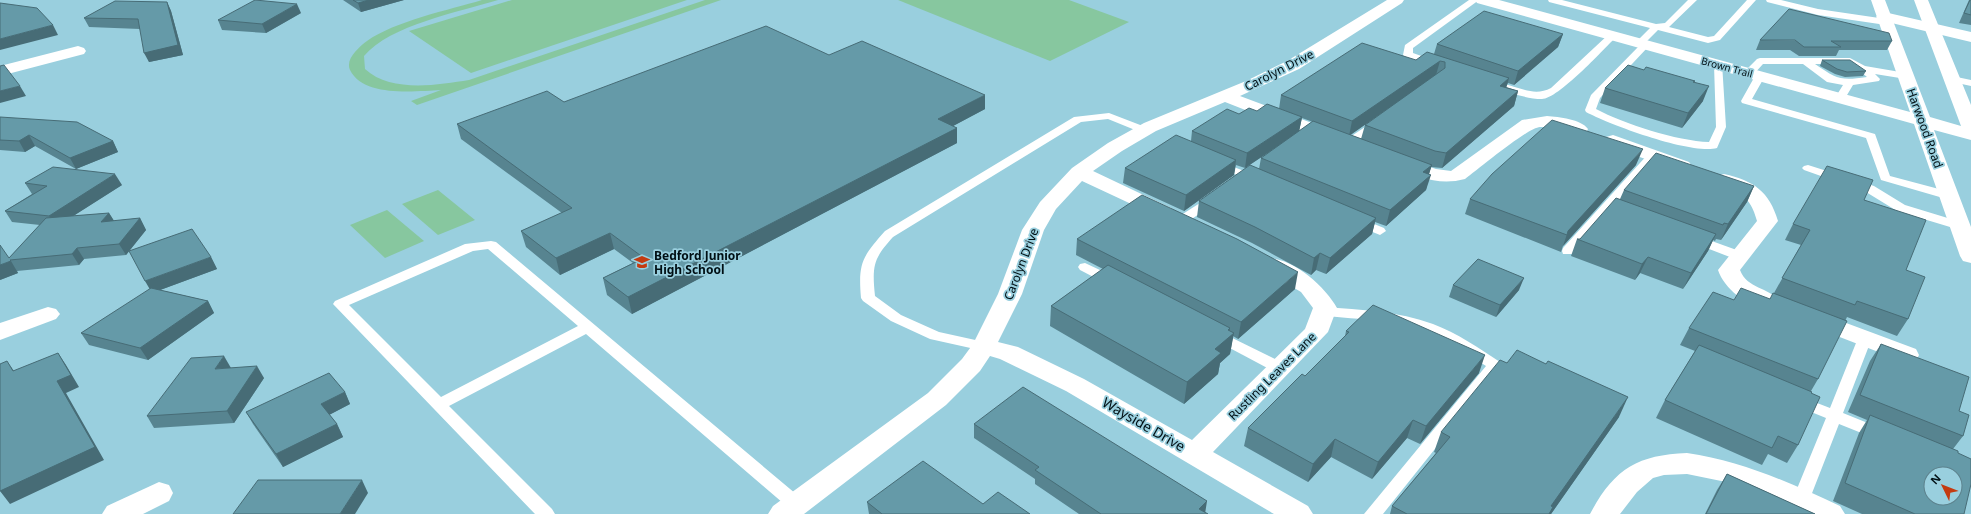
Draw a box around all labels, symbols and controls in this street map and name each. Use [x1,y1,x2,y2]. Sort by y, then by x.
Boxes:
street label: Carolyn Drive [1241,45,1317,95]
street label: Brown Trail [1700,53,1754,81]
street label: Harwood Road [1903,86,1947,170]
street label: Carolyn Drive [999,225,1043,302]
place label: Bedford Junior High School [654,247,741,278]
school or university icon: Bedford Junior High School [633,253,651,271]
street label: Rustling Leaves Lane [1224,328,1320,424]
street label: Wayside Drive [1099,393,1189,455]
north arrow [1923,466,1963,506]
text: N [1927,470,1944,487]

